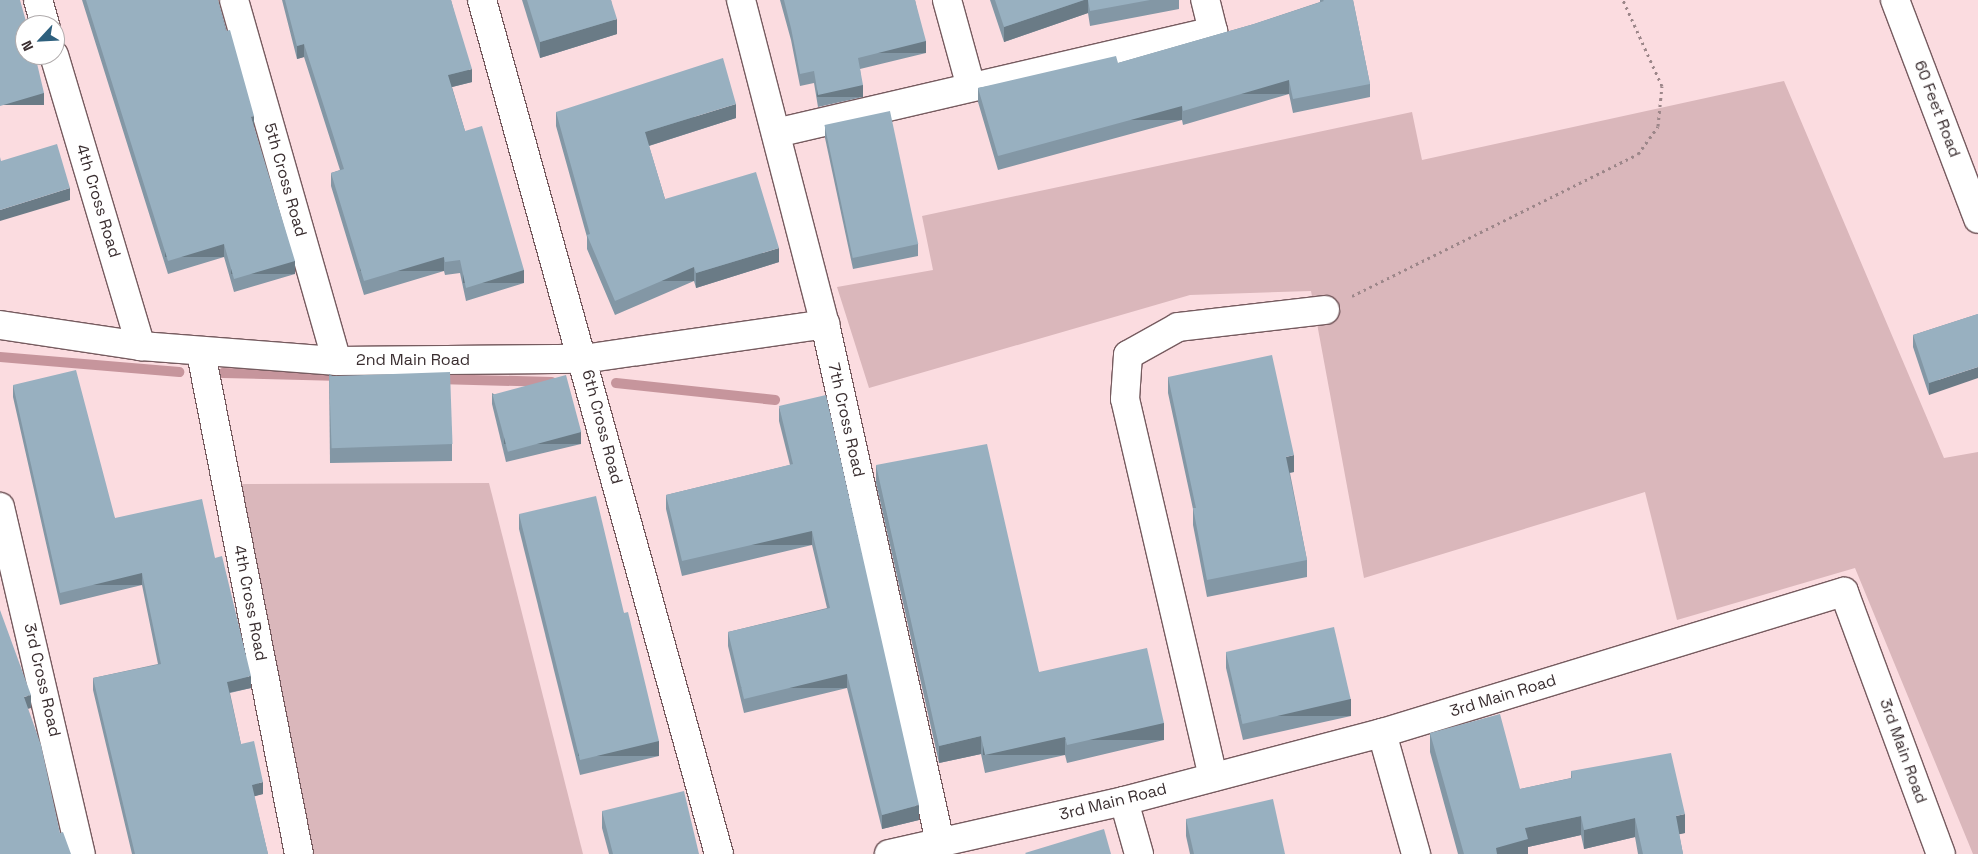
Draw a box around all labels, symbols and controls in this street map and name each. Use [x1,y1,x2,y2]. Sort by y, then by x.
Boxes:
north arrow [15,15,65,65]
text: N [17,38,37,54]
street label: 60 Feet Road [1910,58,1964,160]
street label: 5th Cross Road [260,121,310,239]
street label: 4th Cross Road [72,142,124,260]
street label: 2nd Main Road [356,350,470,370]
street label: 7th Cross Road [824,361,868,479]
street label: 6th Cross Road [578,368,626,486]
street label: 4th Cross Road [229,544,271,662]
street label: 3rd Cross Road [20,621,64,739]
street label: 3rd Main Road [1448,671,1558,721]
street label: 3rd Main Road [1875,696,1931,806]
street label: 3rd Main Road [1057,779,1169,825]

